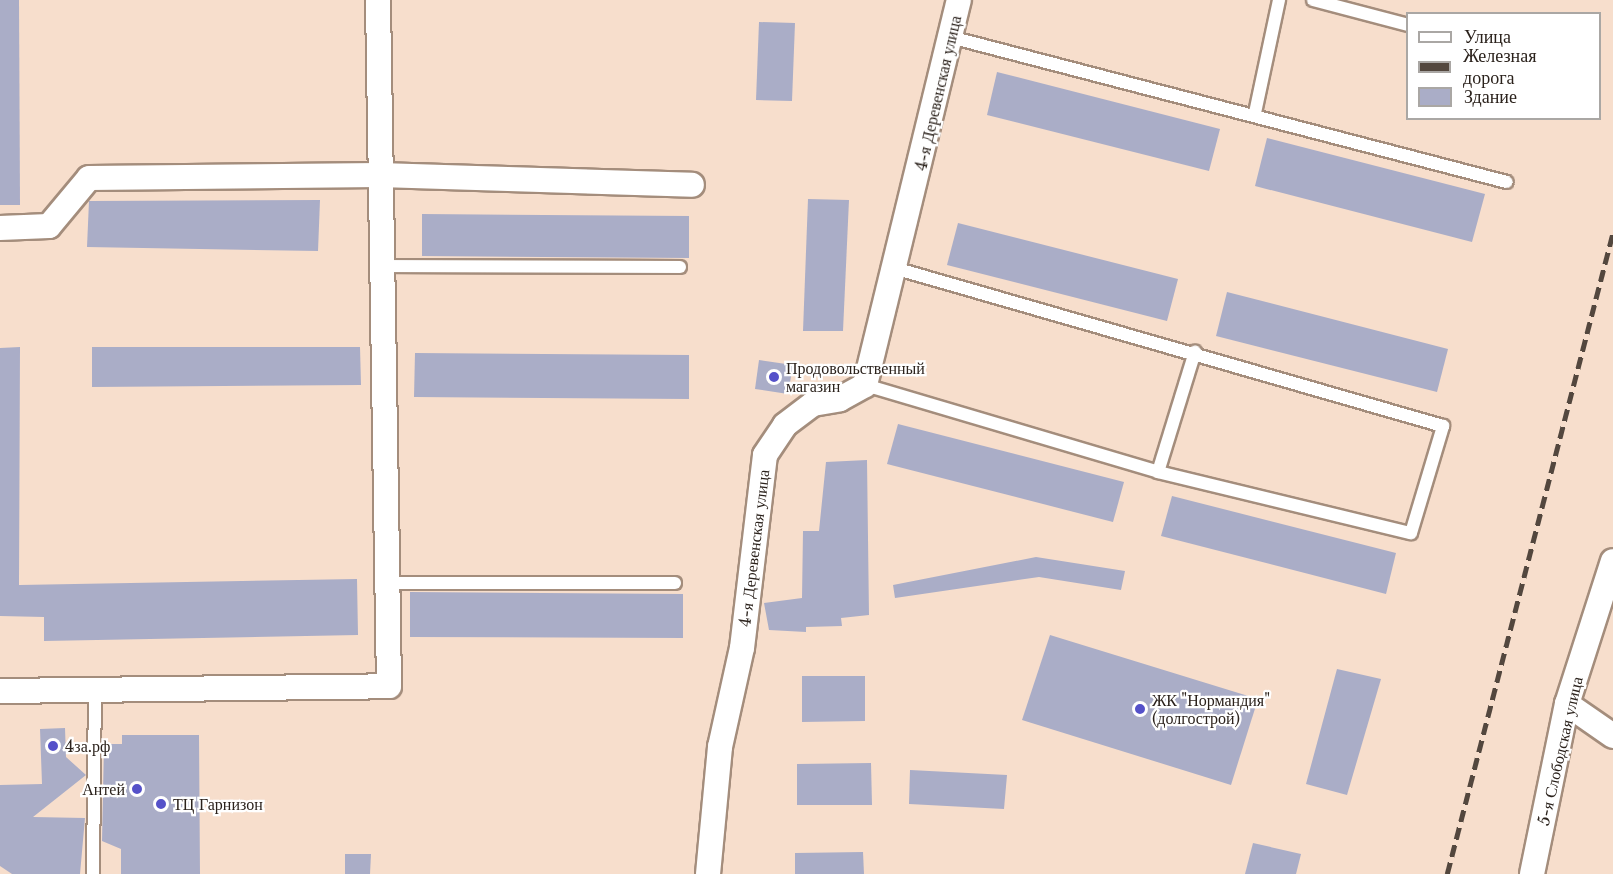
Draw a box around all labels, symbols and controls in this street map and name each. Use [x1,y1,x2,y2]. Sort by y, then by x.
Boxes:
legend [1406,12,1601,120]
street label: 4-я Деревенская улица [911,14,965,172]
text: Улица [1464,26,1511,48]
text: Железная дорога [1463,45,1536,89]
text: Здание [1464,86,1517,108]
place label: Продовольственный магазин [786,358,925,396]
marker: Продовольственный магазин [767,370,781,384]
street label: 4-я Деревенская улица [735,468,773,628]
street label: 5-я Слободская улица [1534,675,1586,827]
place label: ЖК "Нормандия" (долгострой) [1152,690,1270,728]
marker: ЖК "Нормандия" (долгострой) [1133,702,1147,716]
place label: 4за.рф [65,736,110,756]
marker: 4за.рф [46,739,60,753]
place label: Антей [82,779,125,799]
marker: Антей [130,782,144,796]
place label: ТЦ Гарнизон [173,794,263,814]
marker: ТЦ Гарнизон [154,797,168,811]

